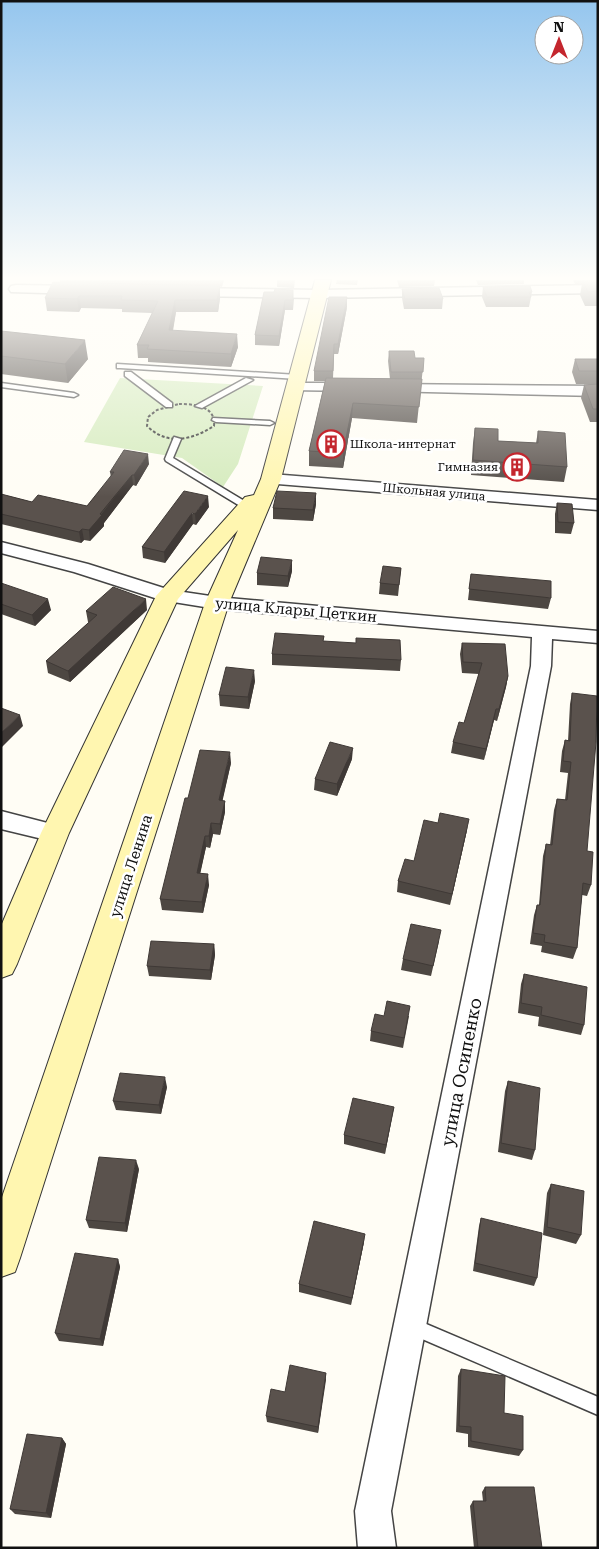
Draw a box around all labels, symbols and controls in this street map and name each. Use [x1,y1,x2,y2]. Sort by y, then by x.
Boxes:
north arrow [534,15,584,65]
text: N [554,19,565,35]
building icon: Школа-интернат [316,429,346,459]
place label: Школа-интернат [350,437,456,451]
building icon: Гимназия [502,452,532,482]
place label: Гимназия [438,460,498,474]
street label: Школьная улица [382,481,486,504]
street label: улица Клары Цеткин [214,594,378,626]
street label: улица Ленина [106,812,156,920]
street label: улица Осипенко [436,996,486,1148]

